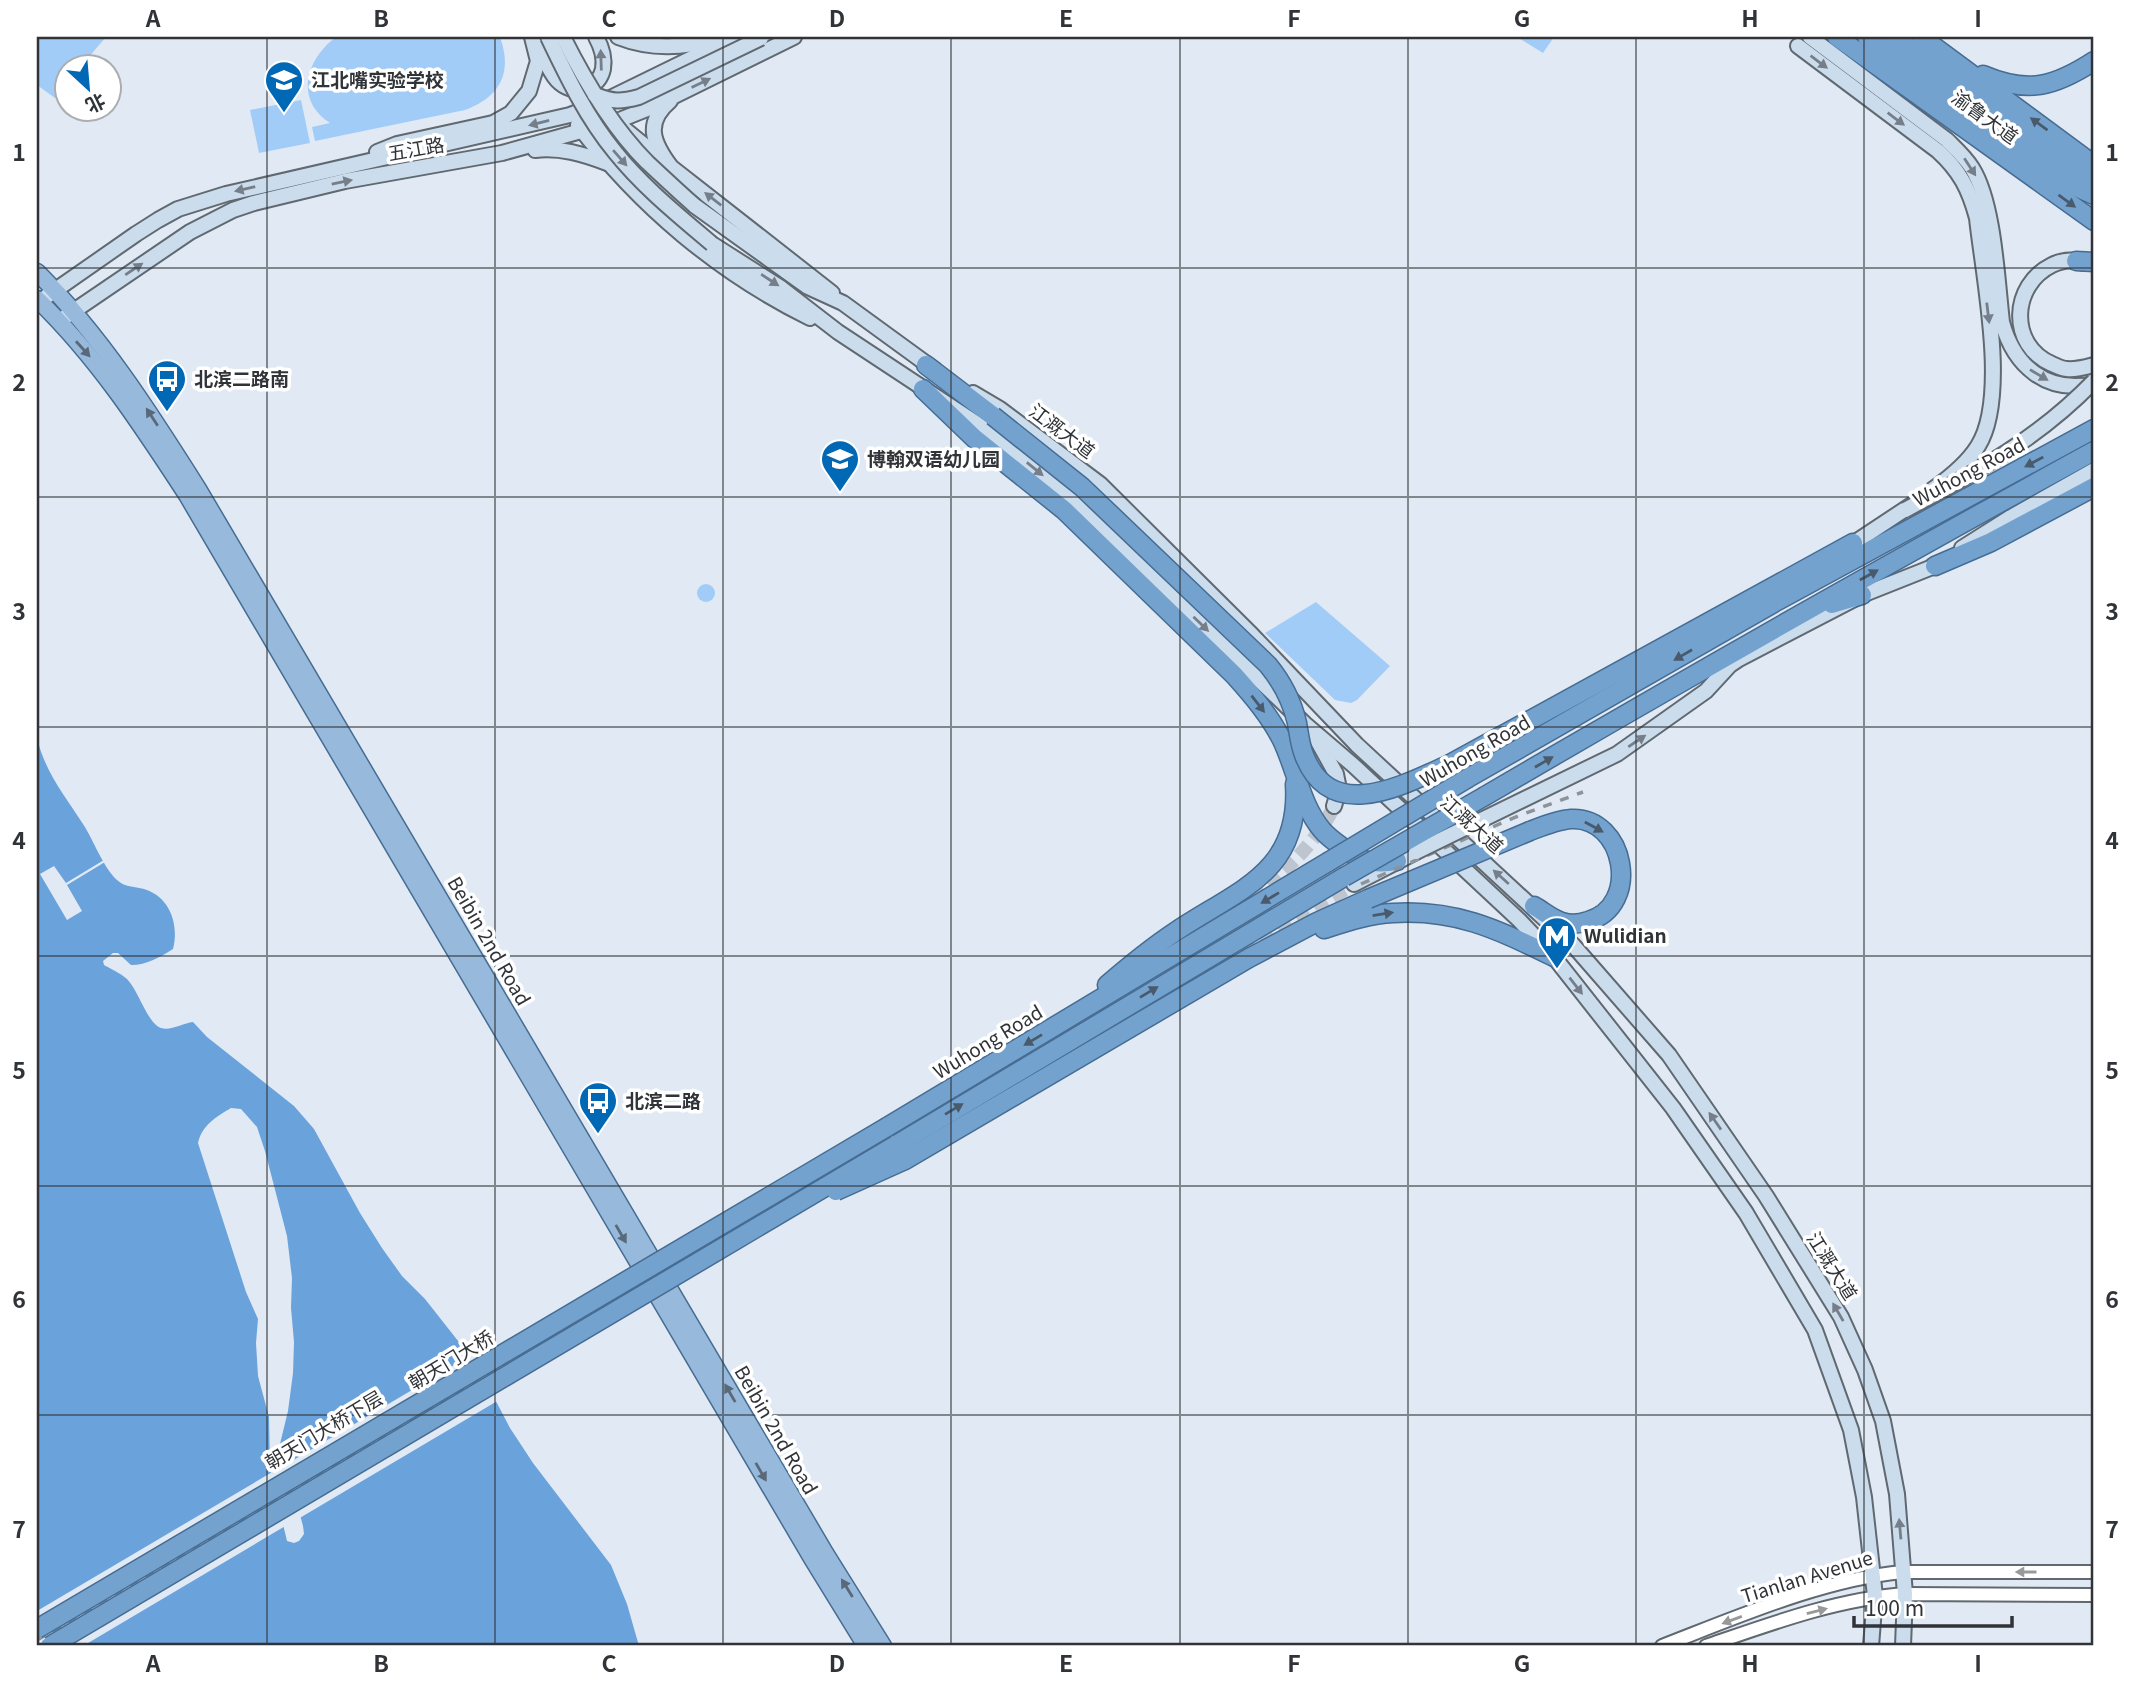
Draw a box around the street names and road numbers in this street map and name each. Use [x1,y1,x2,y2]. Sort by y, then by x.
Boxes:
street label: 渝鲁大道 [1947,83,2025,149]
street label: 五江路 [385,129,446,166]
street label: 江溉大道 [1024,396,1101,463]
street label: Wuhong Road [1908,430,2029,512]
street label: Wuhong Road [1414,707,1534,792]
street label: 江溉大道 [1436,787,1510,858]
street label: Beibin 2nd Road [442,871,538,1010]
street label: Wuhong Road [927,997,1047,1084]
street label: 江溉大道 [1802,1226,1865,1305]
street label: 朝天门大桥 [403,1323,498,1395]
street label: Beibin 2nd Road [729,1360,825,1499]
street label: 朝天门大桥下层 [259,1383,387,1475]
street label: Tianlan Avenue [1738,1543,1876,1608]

